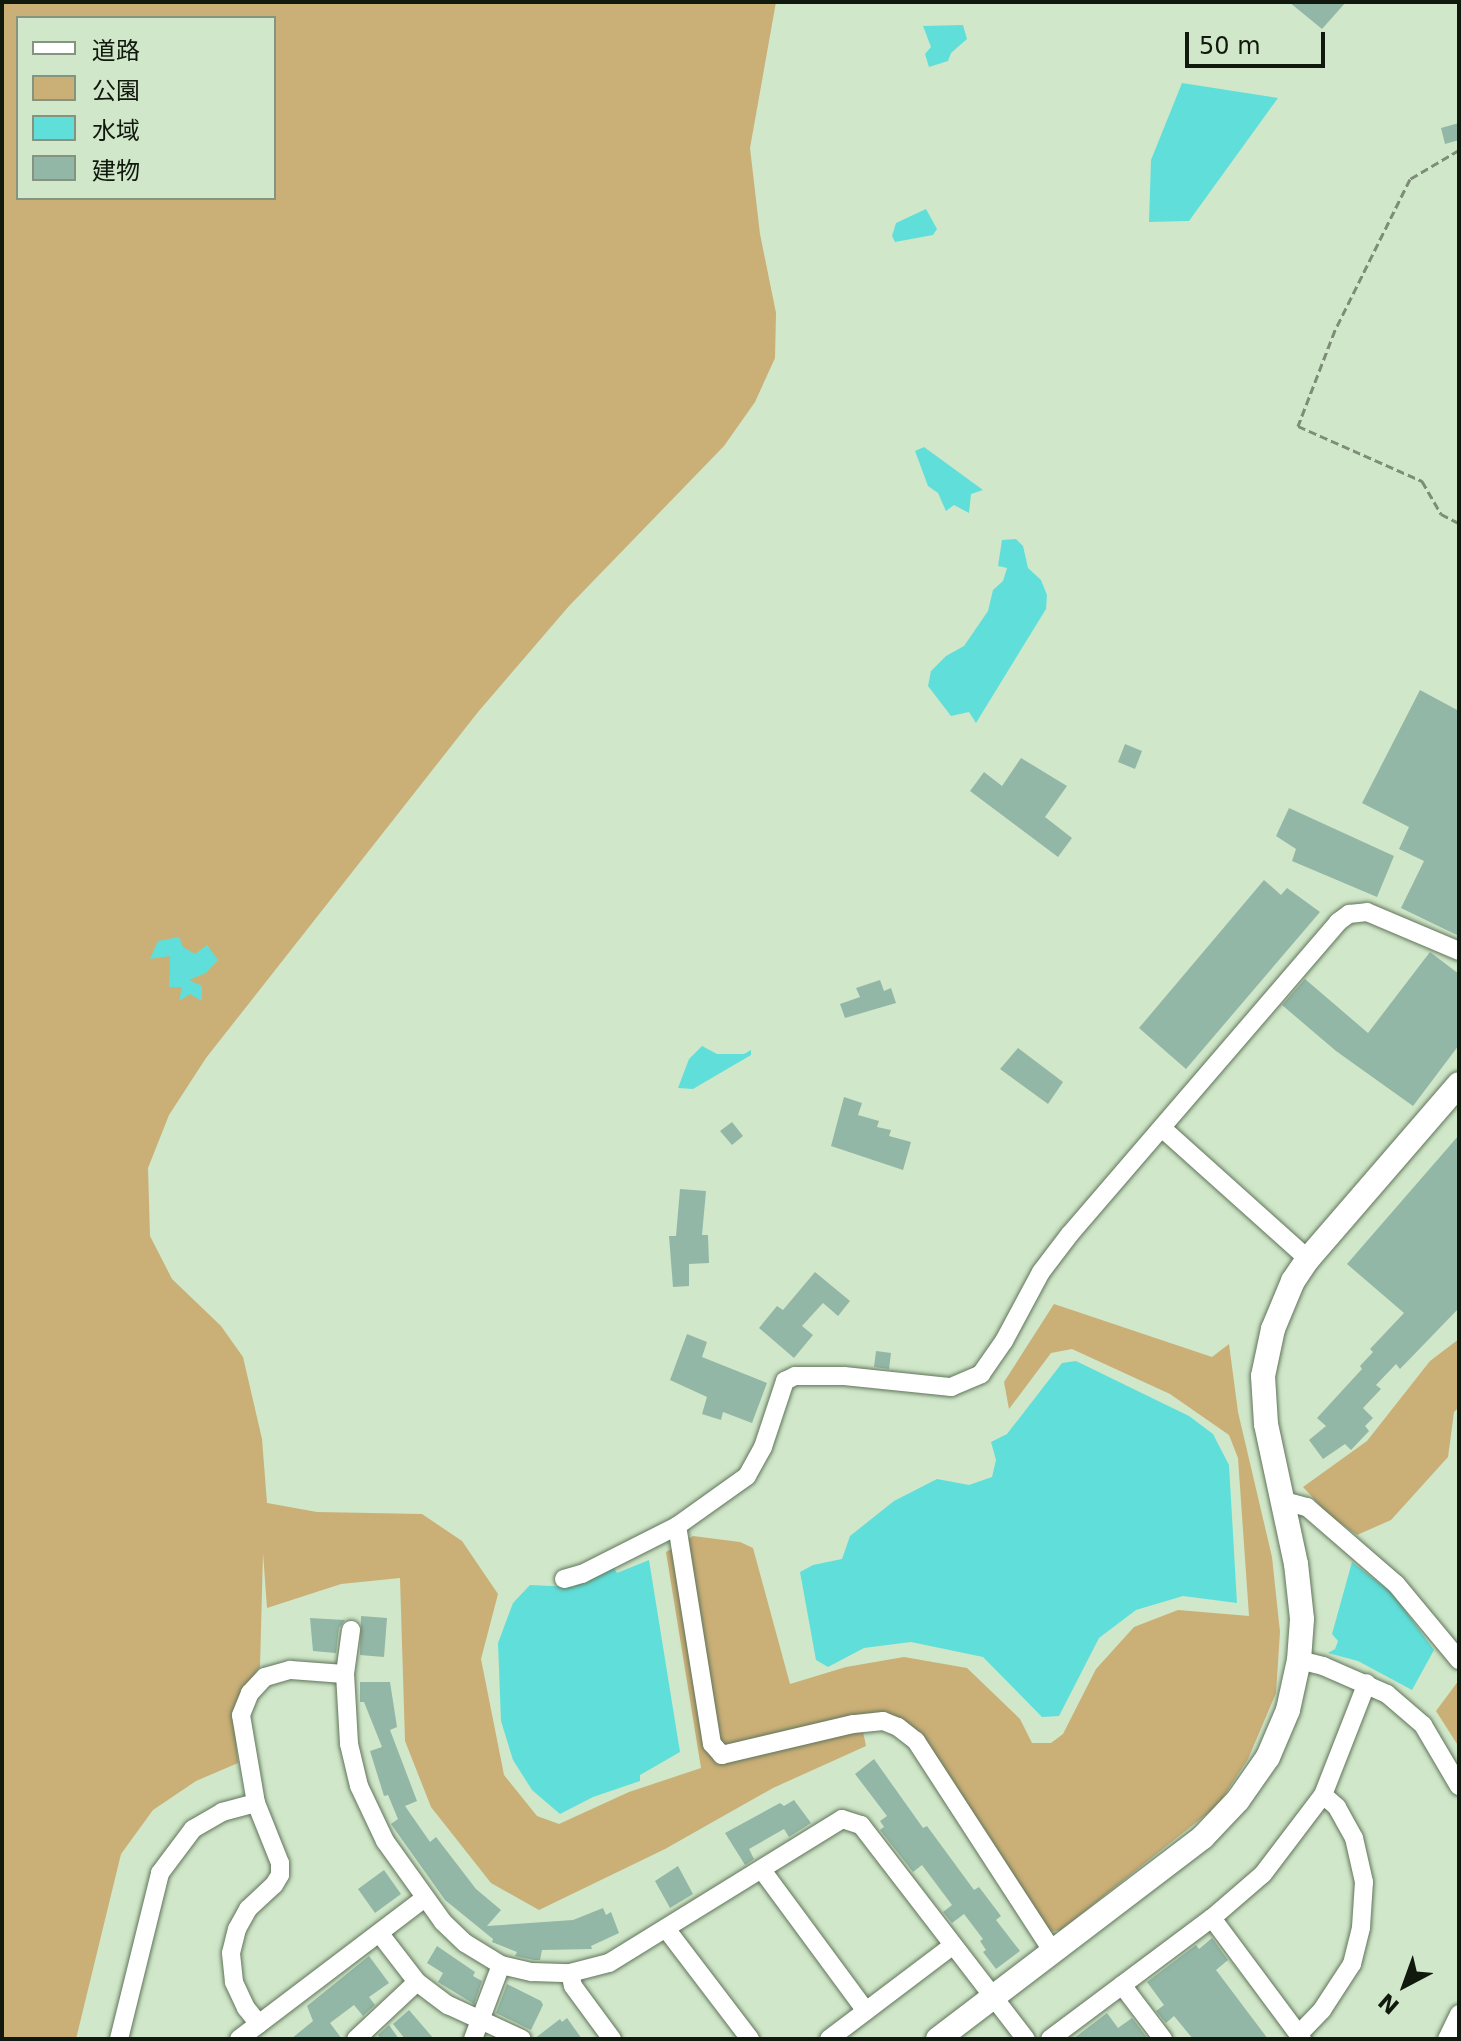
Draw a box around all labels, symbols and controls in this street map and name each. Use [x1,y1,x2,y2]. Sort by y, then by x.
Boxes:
legend [16,16,276,200]
scale bar [1189,16,1329,66]
text: 50 m [1199,32,1261,60]
text: 道路 [92,37,140,65]
text: 公園 [92,77,140,105]
text: 水域 [92,117,140,145]
text: 建物 [92,157,140,185]
north arrow [1365,1945,1445,2025]
text: N [1374,1988,1404,2019]

